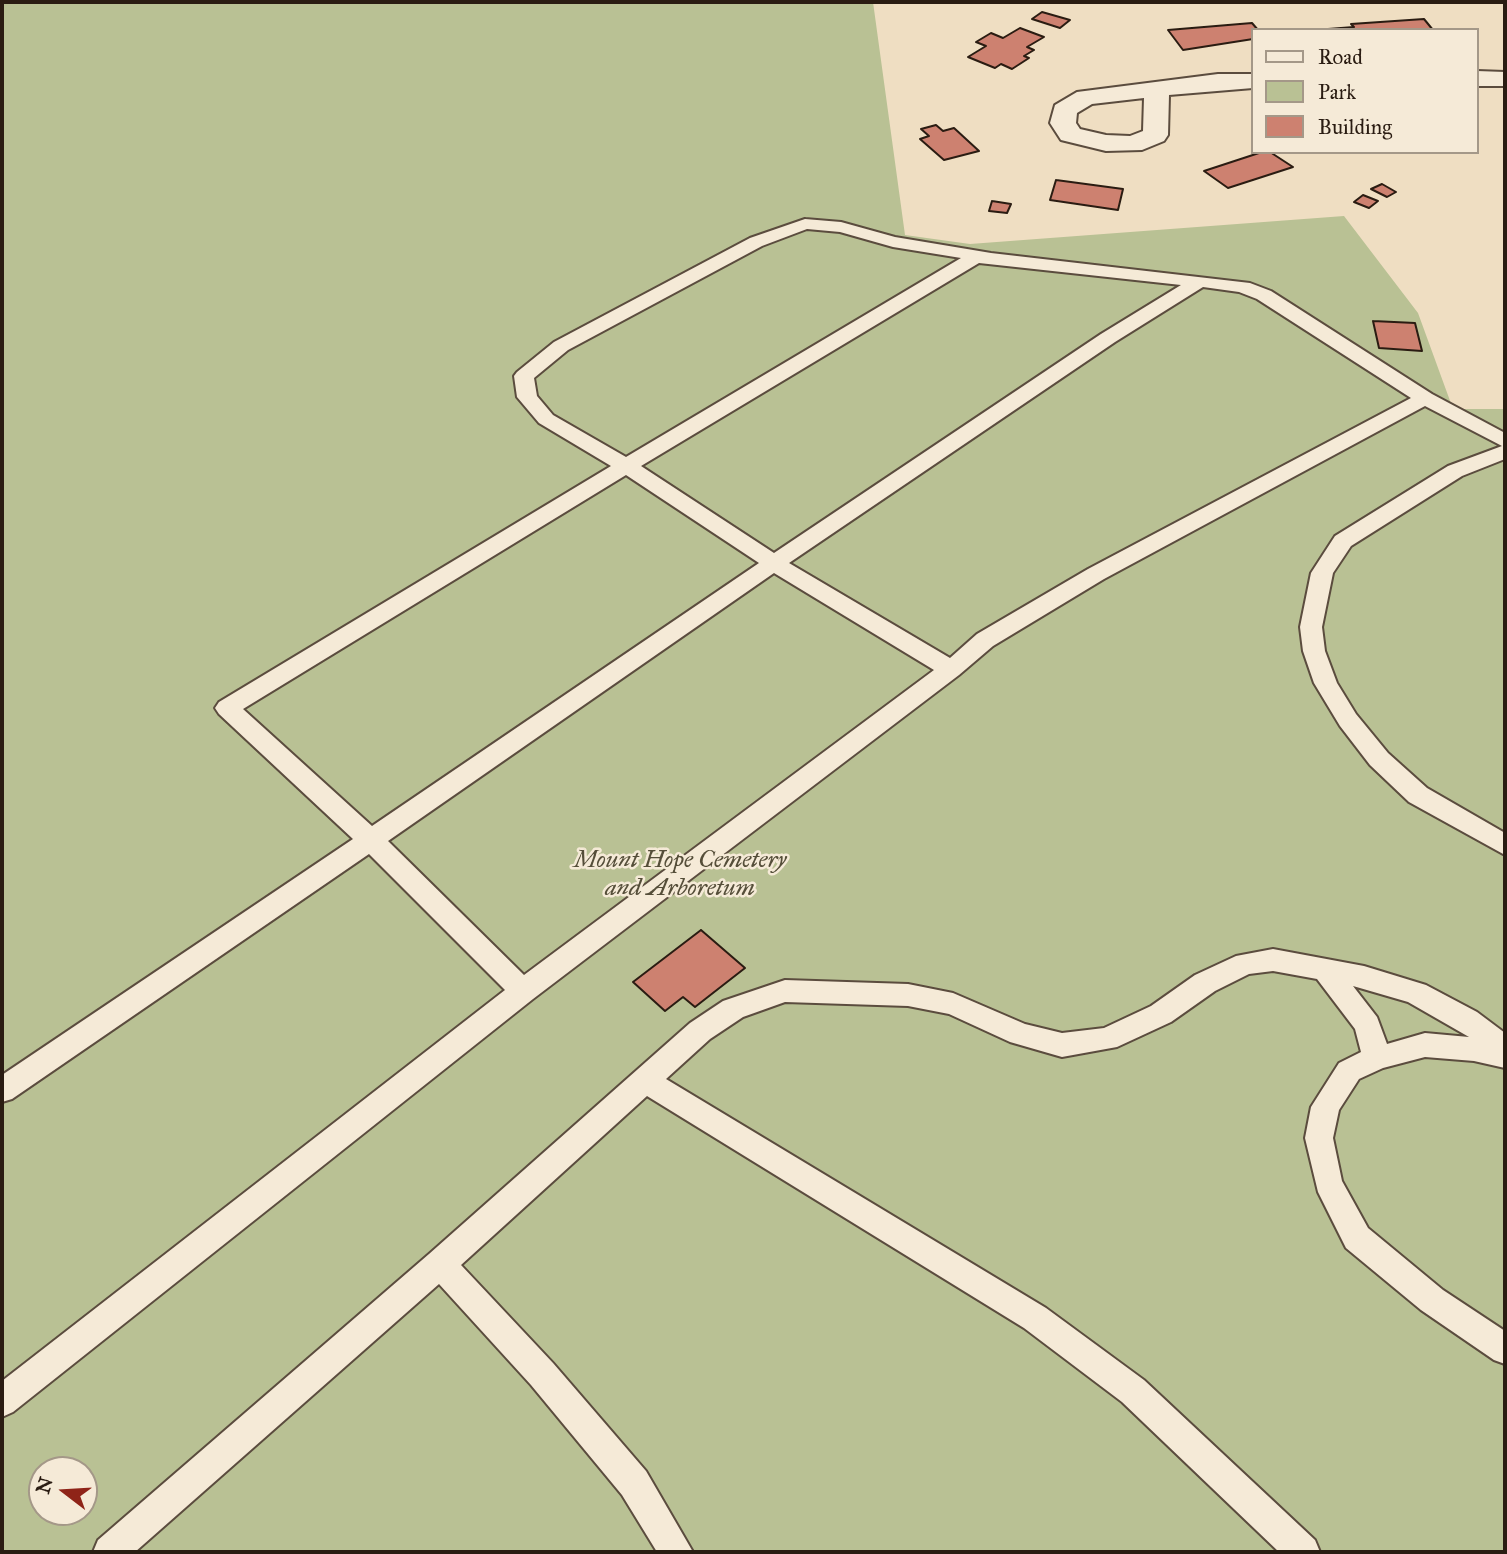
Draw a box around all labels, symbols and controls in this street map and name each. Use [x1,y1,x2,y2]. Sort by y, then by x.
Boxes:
legend [1252,28,1479,154]
text: Road [1318,44,1363,70]
text: Park [1318,79,1356,105]
text: Building [1318,114,1392,140]
park label: Mount Hope Cemetery and Arboretum [574,847,786,903]
north arrow [28,1456,98,1526]
text: N [31,1474,58,1496]

